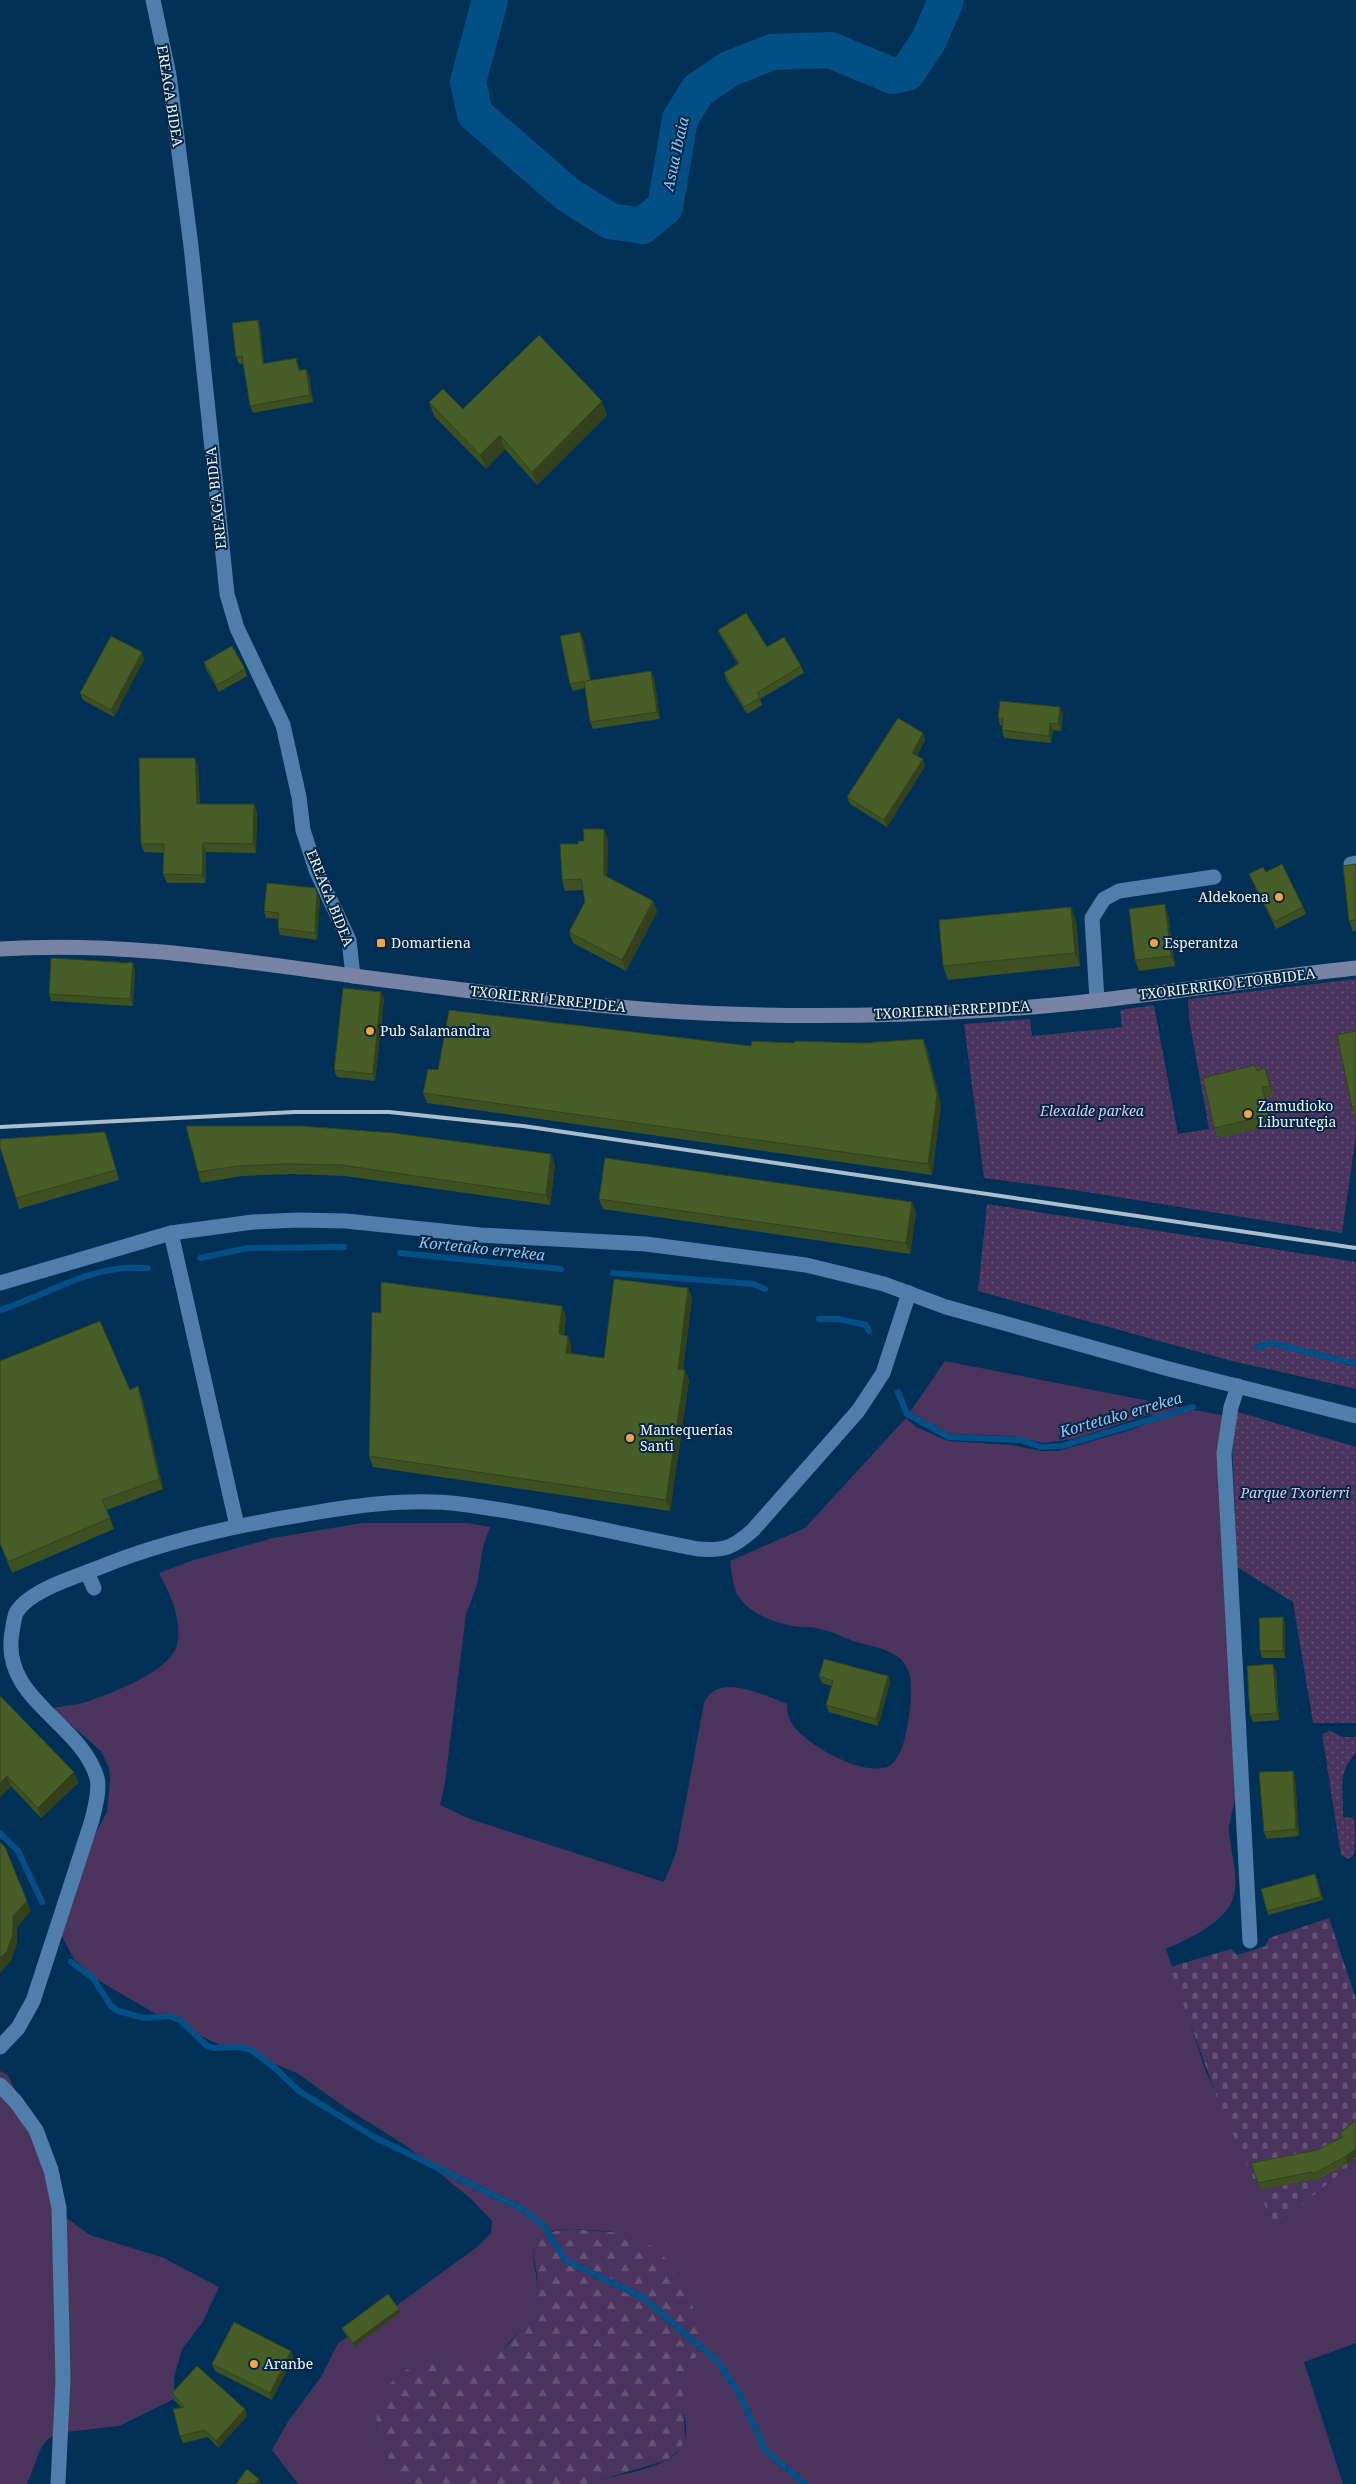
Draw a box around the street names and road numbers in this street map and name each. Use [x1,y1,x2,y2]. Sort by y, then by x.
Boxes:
street label: EREAGA BIDEA [153,44,188,148]
street label: EREAGA BIDEA [201,446,230,550]
street label: EREAGA BIDEA [302,847,359,949]
street label: TXORIERRIKO ETORBIDEA [1138,963,1316,1004]
street label: TXORIERRI ERREPIDEA [469,981,627,1016]
street label: TXORIERRI ERREPIDEA [873,996,1031,1023]

